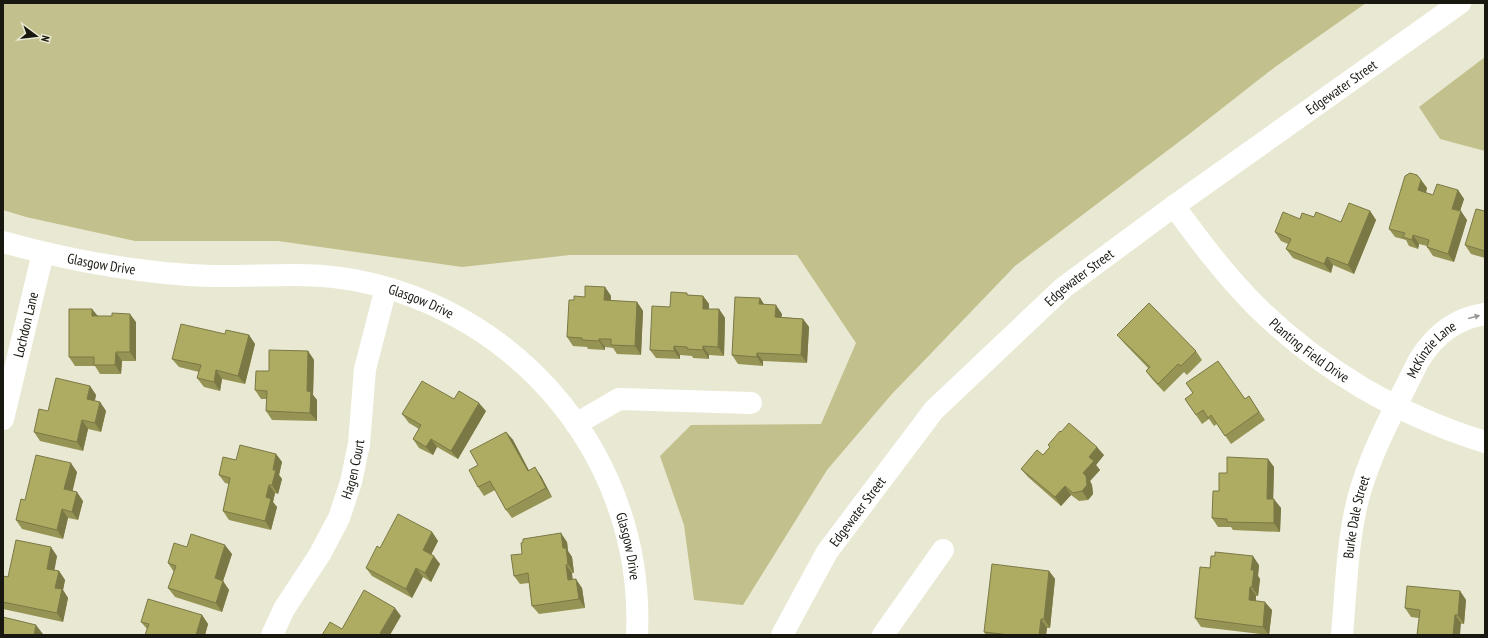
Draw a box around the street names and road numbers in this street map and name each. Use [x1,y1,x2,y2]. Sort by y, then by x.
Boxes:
street label: Edgewater Street [1302,56,1381,119]
street label: Edgewater Street [1041,245,1117,310]
street label: Glasgow Drive [66,249,137,279]
street label: Glasgow Drive [386,280,457,323]
street label: Lochdon Lane [9,290,42,359]
street label: Planting Field Drive [1266,314,1353,387]
street label: McKinzie Lane [1402,317,1460,381]
street label: Hagen Court [337,439,368,501]
street label: Edgewater Street [825,473,890,550]
street label: Burke Dale Street [1339,473,1374,560]
street label: Glasgow Drive [612,510,644,581]

